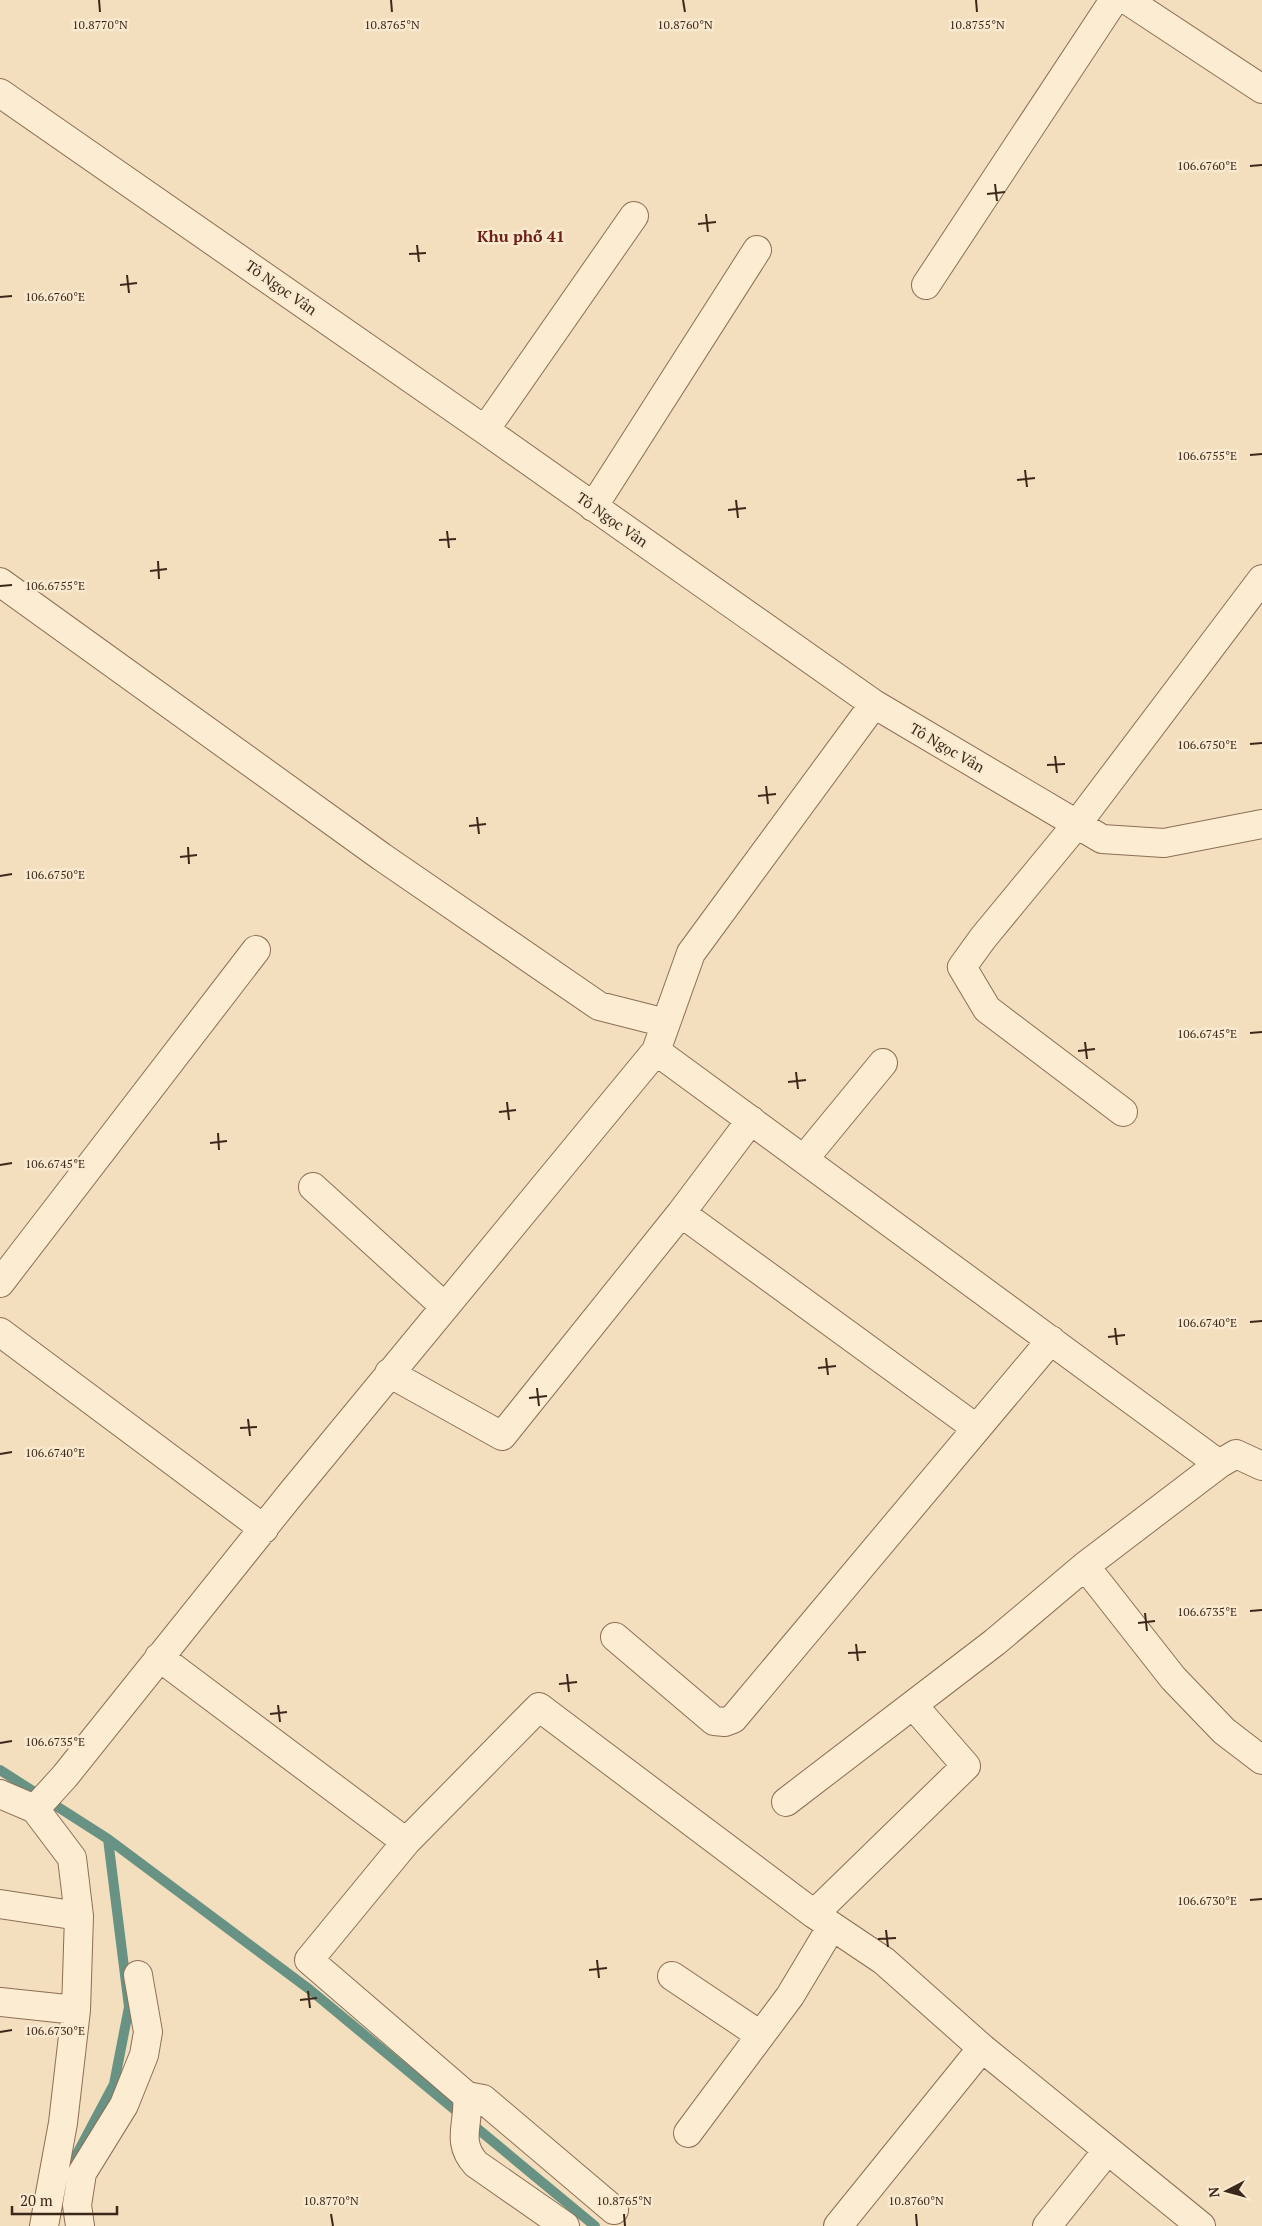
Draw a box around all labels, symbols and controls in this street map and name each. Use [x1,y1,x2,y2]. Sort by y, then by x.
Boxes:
text: 10.8770°N [72,17,128,32]
text: 10.8765°N [364,17,420,32]
text: 10.8760°N [657,17,713,32]
text: 10.8755°N [949,17,1005,32]
text: 106.6760°E [1177,158,1237,173]
district label: Khu phố 41 [477,225,565,247]
street label: Tô Ngọc Vân [242,255,321,319]
text: 106.6760°E [25,289,85,304]
text: 106.6755°E [1177,448,1237,463]
street label: Tô Ngọc Vân [573,487,652,551]
text: 106.6755°E [25,578,85,593]
street label: Tô Ngọc Vân [907,718,989,777]
text: 106.6750°E [1177,737,1237,752]
text: 106.6750°E [25,867,85,882]
text: 106.6745°E [1177,1026,1237,1041]
text: 106.6745°E [25,1156,85,1171]
text: 106.6740°E [1177,1315,1237,1330]
text: 106.6740°E [25,1445,85,1460]
text: 106.6735°E [1177,1604,1237,1619]
text: 106.6735°E [25,1734,85,1749]
text: 106.6730°E [1177,1893,1237,1908]
text: 106.6730°E [25,2023,85,2038]
north arrow [1202,2166,1252,2216]
scale bar [12,2184,118,2216]
text: N [1204,2186,1224,2199]
text: 20 m [20,2190,53,2210]
text: 10.8770°N [303,2193,359,2208]
text: 10.8765°N [596,2193,652,2208]
text: 10.8760°N [888,2193,944,2208]

